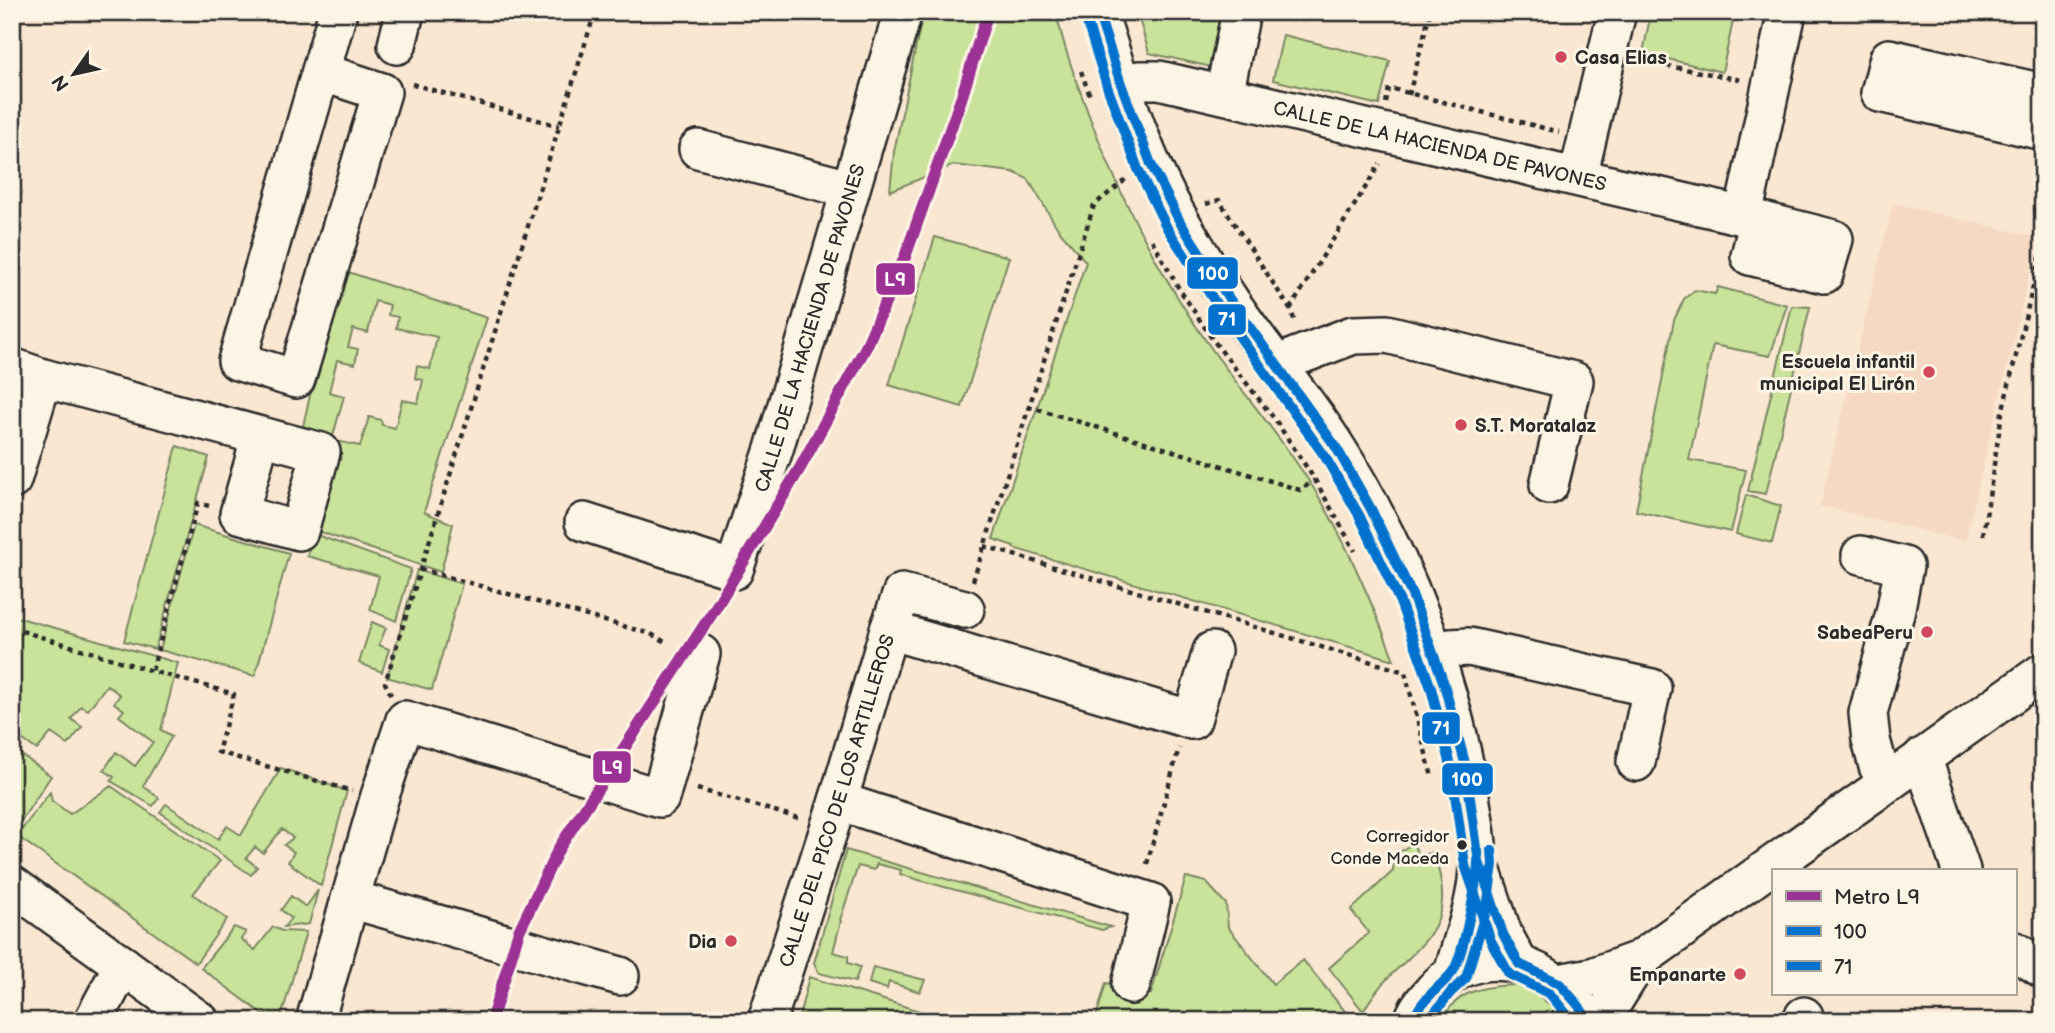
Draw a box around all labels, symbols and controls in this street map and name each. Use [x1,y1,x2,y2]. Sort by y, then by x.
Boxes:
north arrow [38,38,108,108]
place label: Casa Elias [1575,47,1667,70]
marker: Casa Elias [1553,49,1569,65]
text: N [48,70,75,95]
street label: CALLE DE LA HACIENDA DE PAVONES [1271,97,1609,197]
street label: CALLE DE LA HACIENDA DE PAVONES [751,162,870,495]
line badge: 100 [1186,256,1239,290]
line badge: L9 [875,262,916,296]
text: 100 [1197,263,1229,286]
text: L9 [884,269,906,292]
line badge: 71 [1207,303,1247,336]
text: 71 [1218,309,1236,332]
place label: Escuela infantil municipal El Lirón [1760,351,1915,396]
marker: Escuela infantil municipal El Lirón [1921,364,1937,380]
place label: S.T. Moratalaz [1475,415,1597,438]
marker: S.T. Moratalaz [1453,417,1469,433]
place label: SabeaPeru [1817,622,1913,645]
marker: SabeaPeru [1919,624,1935,640]
street label: CALLE DEL PICO DE LOS ARTILLEROS [775,632,900,970]
line badge: 71 [1421,711,1461,745]
text: 71 [1432,718,1450,741]
line badge: L9 [592,750,632,784]
text: L9 [601,757,623,780]
line badge: 100 [1441,762,1494,796]
text: 100 [1451,769,1483,792]
place label: Corregidor Conde Maceda [1330,827,1450,869]
marker: Corregidor Conde Maceda [1455,838,1469,852]
legend [1772,869,2016,995]
text: Metro L9 [1834,885,1920,910]
text: 100 [1834,920,1867,945]
place label: Dia [688,931,717,954]
marker: Dia [723,933,739,949]
text: 71 [1834,955,1852,980]
place label: Empanarte [1629,964,1726,987]
marker: Empanarte [1732,966,1748,982]

